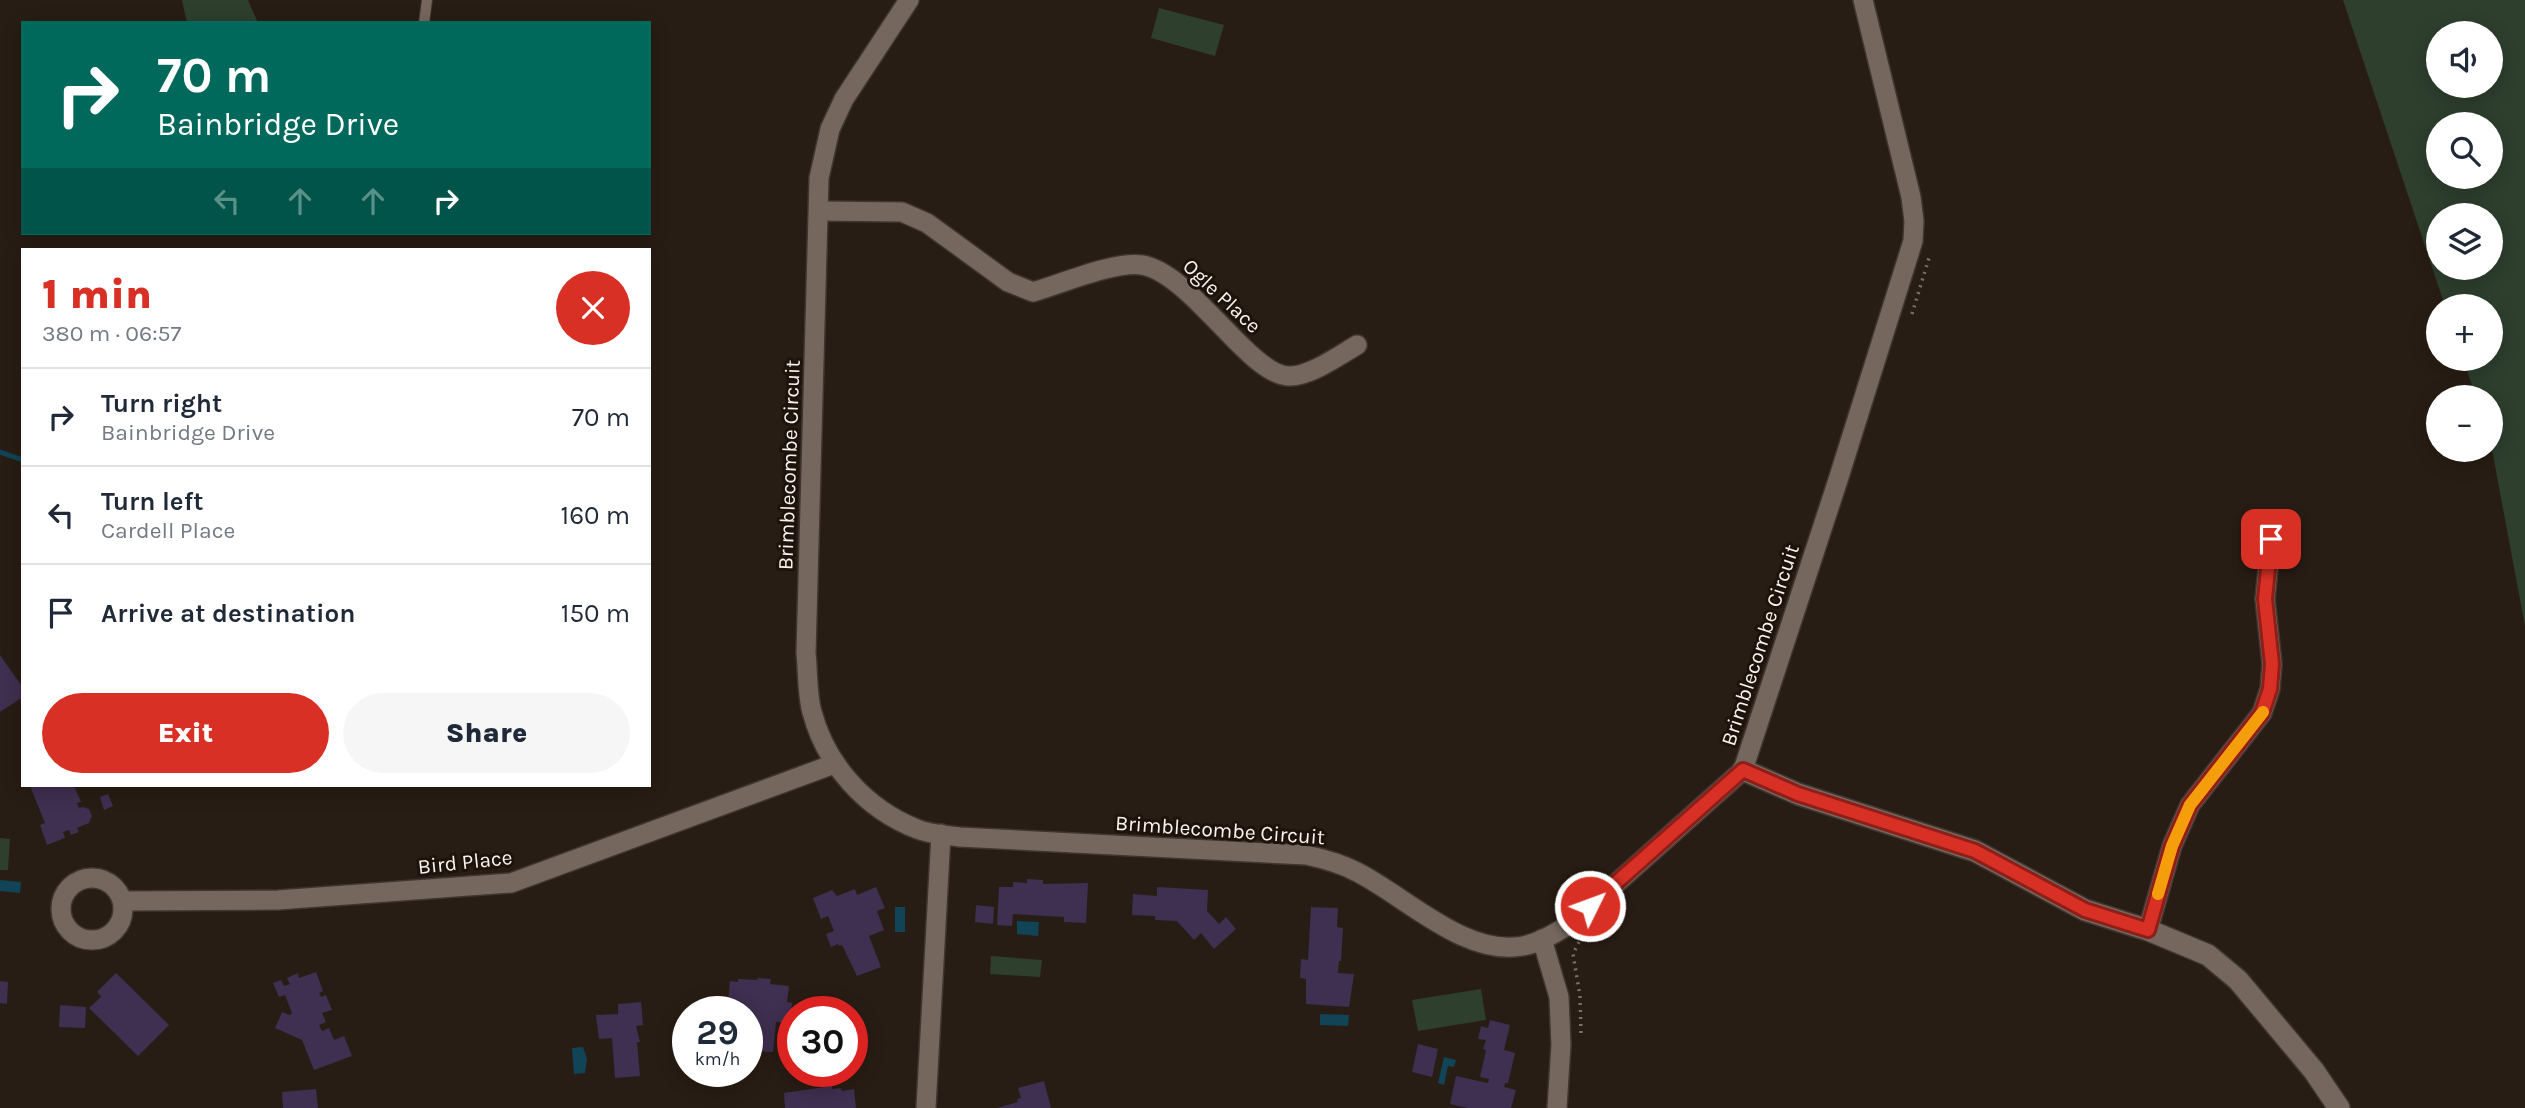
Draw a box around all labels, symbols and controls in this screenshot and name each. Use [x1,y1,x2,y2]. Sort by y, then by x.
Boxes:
map controls [2426,21,2503,462]
button: sound [2426,21,2503,98]
text: 70 m [157,47,271,104]
icon: right [42,49,133,140]
text: Bainbridge Drive [157,106,399,143]
button: search [2426,112,2503,189]
icon: left [208,182,246,220]
icon: ahead [281,182,319,220]
icon: ahead [354,182,392,220]
icon: right [427,182,465,220]
button: layers [2426,203,2503,280]
street label: Ogle Place [1178,254,1266,338]
text: 1 min [42,269,152,319]
button: close [556,271,630,345]
button: + [2426,294,2503,371]
text: 380 m · 06:57 [42,320,181,347]
street label: Brimblecombe Circuit [773,359,805,570]
button: − [2426,385,2503,462]
text: Turn right [101,388,222,419]
icon: right [42,398,80,436]
text: 70 m [572,402,630,433]
text: Bainbridge Drive [101,419,275,446]
text: Turn left [101,486,203,517]
icon: left [42,496,80,534]
text: 160 m [561,500,630,531]
pin [2241,509,2301,569]
text: Cardell Place [101,517,235,544]
icon: arrive [2252,520,2290,558]
street label: Brimblecombe Circuit [1716,541,1804,749]
icon: arrive [42,594,80,632]
text: Arrive at destination [101,598,355,629]
text: 150 m [561,598,630,629]
button: Exit [42,693,329,773]
button: Share [343,693,630,773]
street label: Brimblecombe Circuit [1114,811,1326,849]
street label: Bird Place [416,845,514,879]
position arrow [1553,869,1627,943]
speed limit sign: 30 [777,996,868,1087]
text: 29 [696,1012,739,1053]
text: km/h [695,1048,740,1070]

